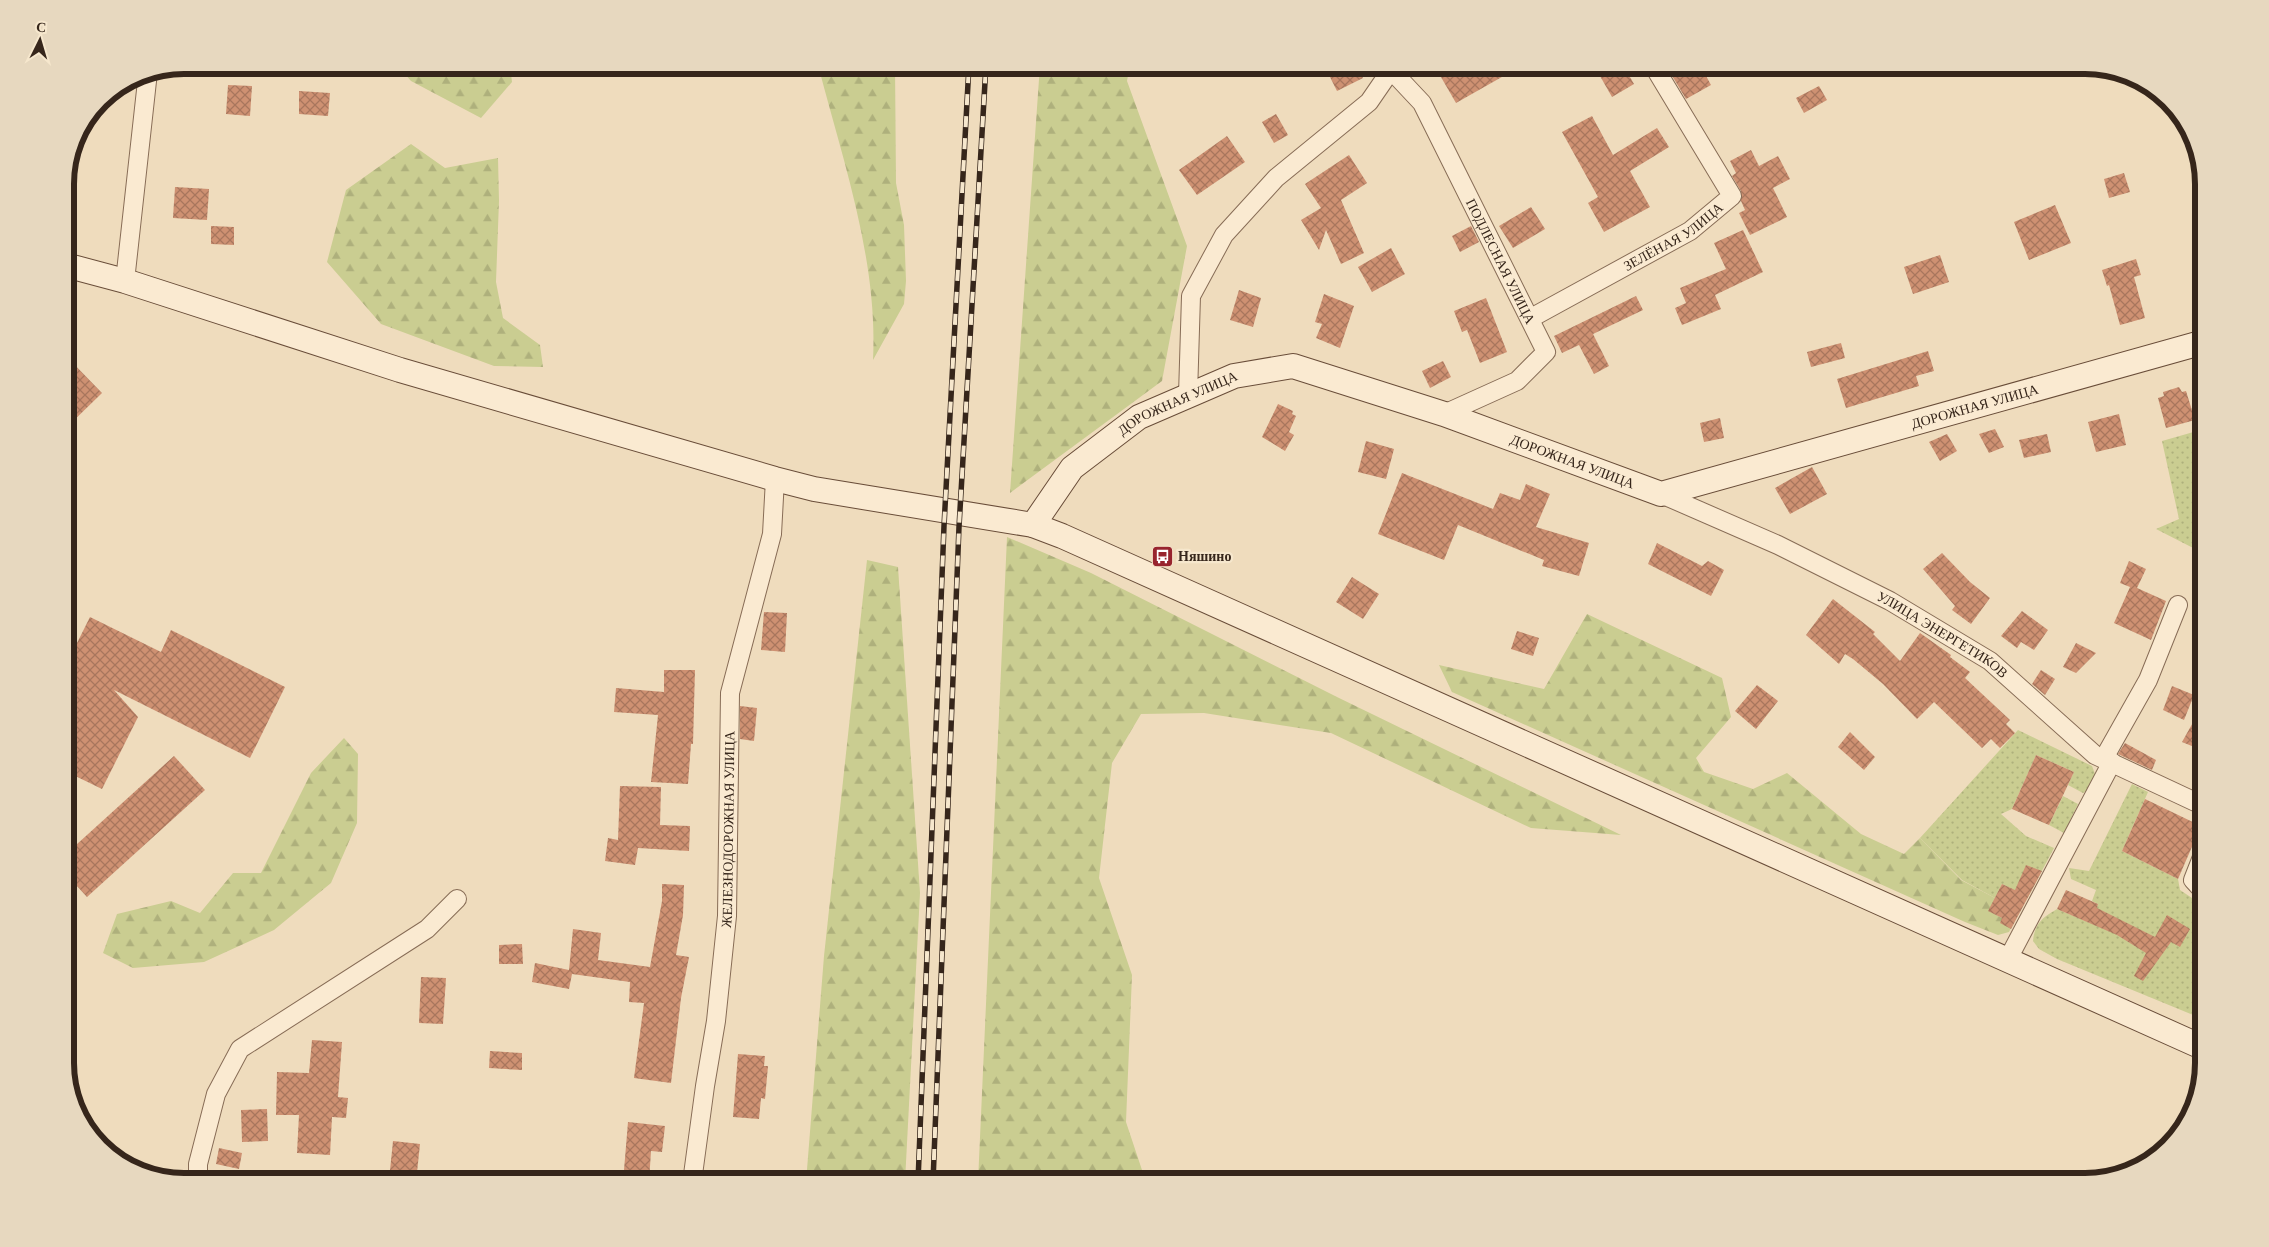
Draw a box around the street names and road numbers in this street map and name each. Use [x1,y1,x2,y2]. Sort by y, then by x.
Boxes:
street label: ПОДЛЕСНАЯ УЛИЦА [1463,196,1539,327]
street label: ЗЕЛЁНАЯ УЛИЦА [1621,199,1726,273]
street label: ДОРОЖНАЯ УЛИЦА [1115,368,1240,438]
street label: ДОРОЖНАЯ УЛИЦА [1909,381,2041,431]
street label: ДОРОЖНАЯ УЛИЦА [1508,432,1638,491]
street label: УЛИЦА ЭНЕРГЕТИКОВ [1875,588,2011,681]
street label: ЖЕЛЕЗНОДОРОЖНАЯ УЛИЦА [718,730,737,929]

